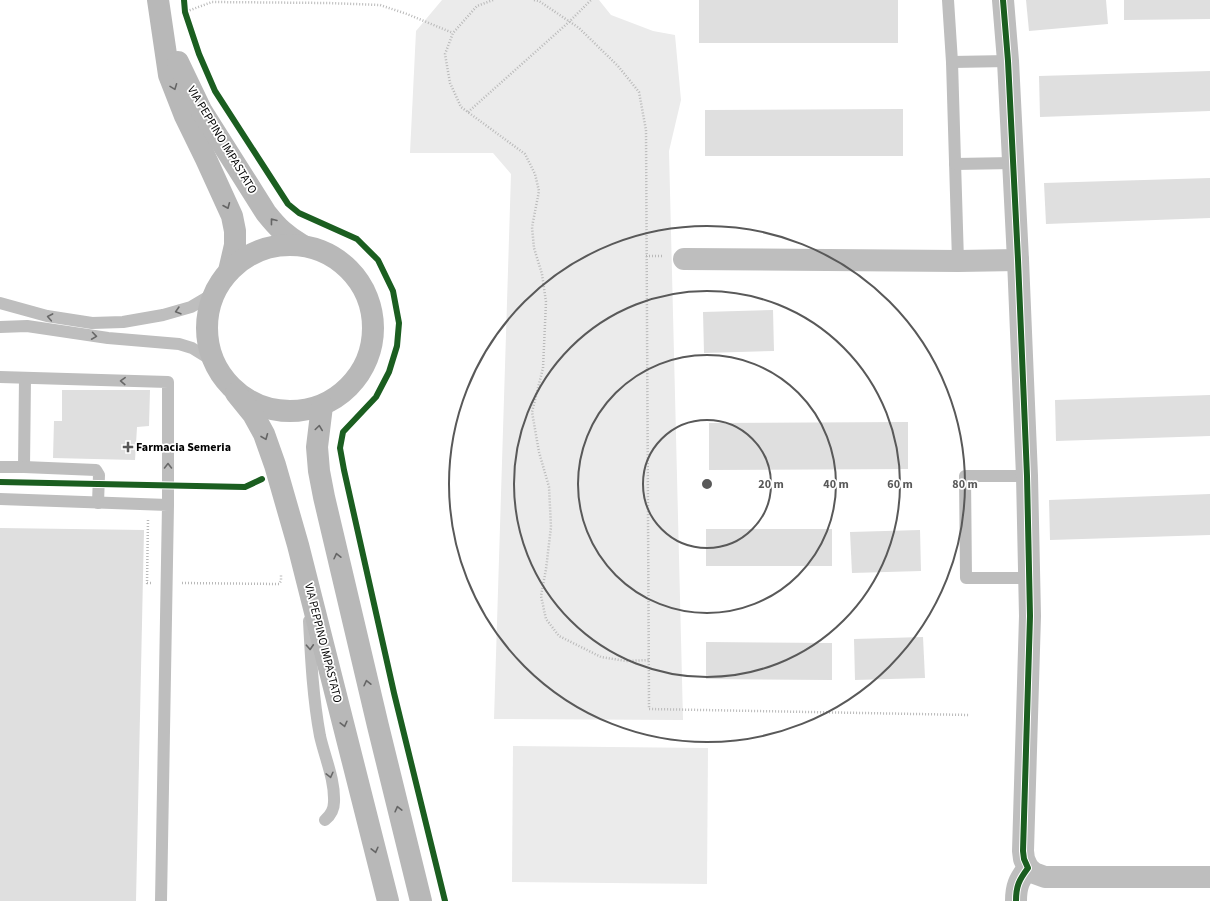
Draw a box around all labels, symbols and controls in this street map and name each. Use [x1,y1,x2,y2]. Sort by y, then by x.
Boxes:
street label: VIA PEPPINO IMPASTATO [183,83,261,197]
one-way arrow [169,84,177,91]
one-way arrow [223,202,231,209]
one-way arrow [270,218,277,225]
one-way arrow [175,306,182,315]
one-way arrow [47,313,53,321]
one-way arrow [91,331,97,340]
one-way arrow [119,377,125,385]
one-way arrow [314,425,323,431]
one-way arrow [260,434,268,441]
place label: Farmacia Semeria [136,439,231,456]
marker: Farmacia Semeria [123,442,133,452]
one-way arrow [164,463,172,469]
text: 20 m [758,476,784,493]
text: 40 m [823,476,849,493]
text: 60 m [887,476,913,493]
text: 80 m [952,476,978,493]
centre of rings [700,477,714,491]
one-way arrow [333,553,342,560]
street label: VIA PEPPINO IMPASTATO [300,581,346,705]
one-way arrow [306,644,315,650]
one-way arrow [364,679,372,686]
one-way arrow [339,721,348,728]
one-way arrow [326,772,334,778]
one-way arrow [395,806,403,812]
one-way arrow [371,847,379,854]

